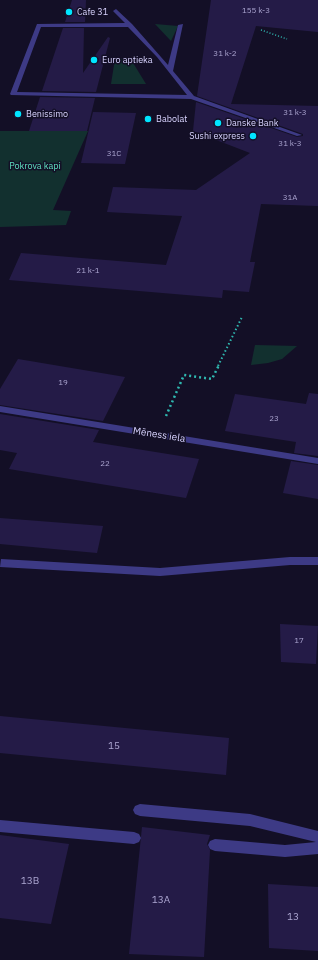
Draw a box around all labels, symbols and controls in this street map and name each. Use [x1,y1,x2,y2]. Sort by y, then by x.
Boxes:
house number: 155 k-3 [242,6,270,16]
marker: Cafe 31 [64,7,74,17]
place label: Cafe 31 [77,7,108,17]
house number: 31 k-2 [213,49,237,59]
marker: Euro aptieka [89,55,99,65]
place label: Euro aptieka [102,55,153,65]
house number: 31 k-3 [283,108,307,118]
marker: Benissimo [13,109,23,119]
place label: Benissimo [26,109,68,119]
marker: Babolat [143,114,153,124]
place label: Babolat [156,114,187,124]
marker: Danske Bank [213,118,223,128]
place label: Danske Bank [226,118,279,128]
place label: Sushi express [189,131,245,141]
marker: Sushi express [248,131,258,141]
house number: 31 k-3 [278,139,302,149]
house number: 31C [107,149,121,159]
park label: Pokrova kapi [9,161,61,171]
house number: 31A [283,193,297,203]
house number: 21 k-1 [76,266,100,276]
house number: 19 [58,378,68,388]
house number: 23 [269,414,279,424]
street label: Mēness iela [132,425,186,445]
house number: 22 [100,459,110,469]
house number: 17 [294,636,304,646]
house number: 15 [108,740,120,752]
house number: 13B [21,875,39,887]
house number: 13A [152,894,170,906]
house number: 13 [287,911,299,923]

